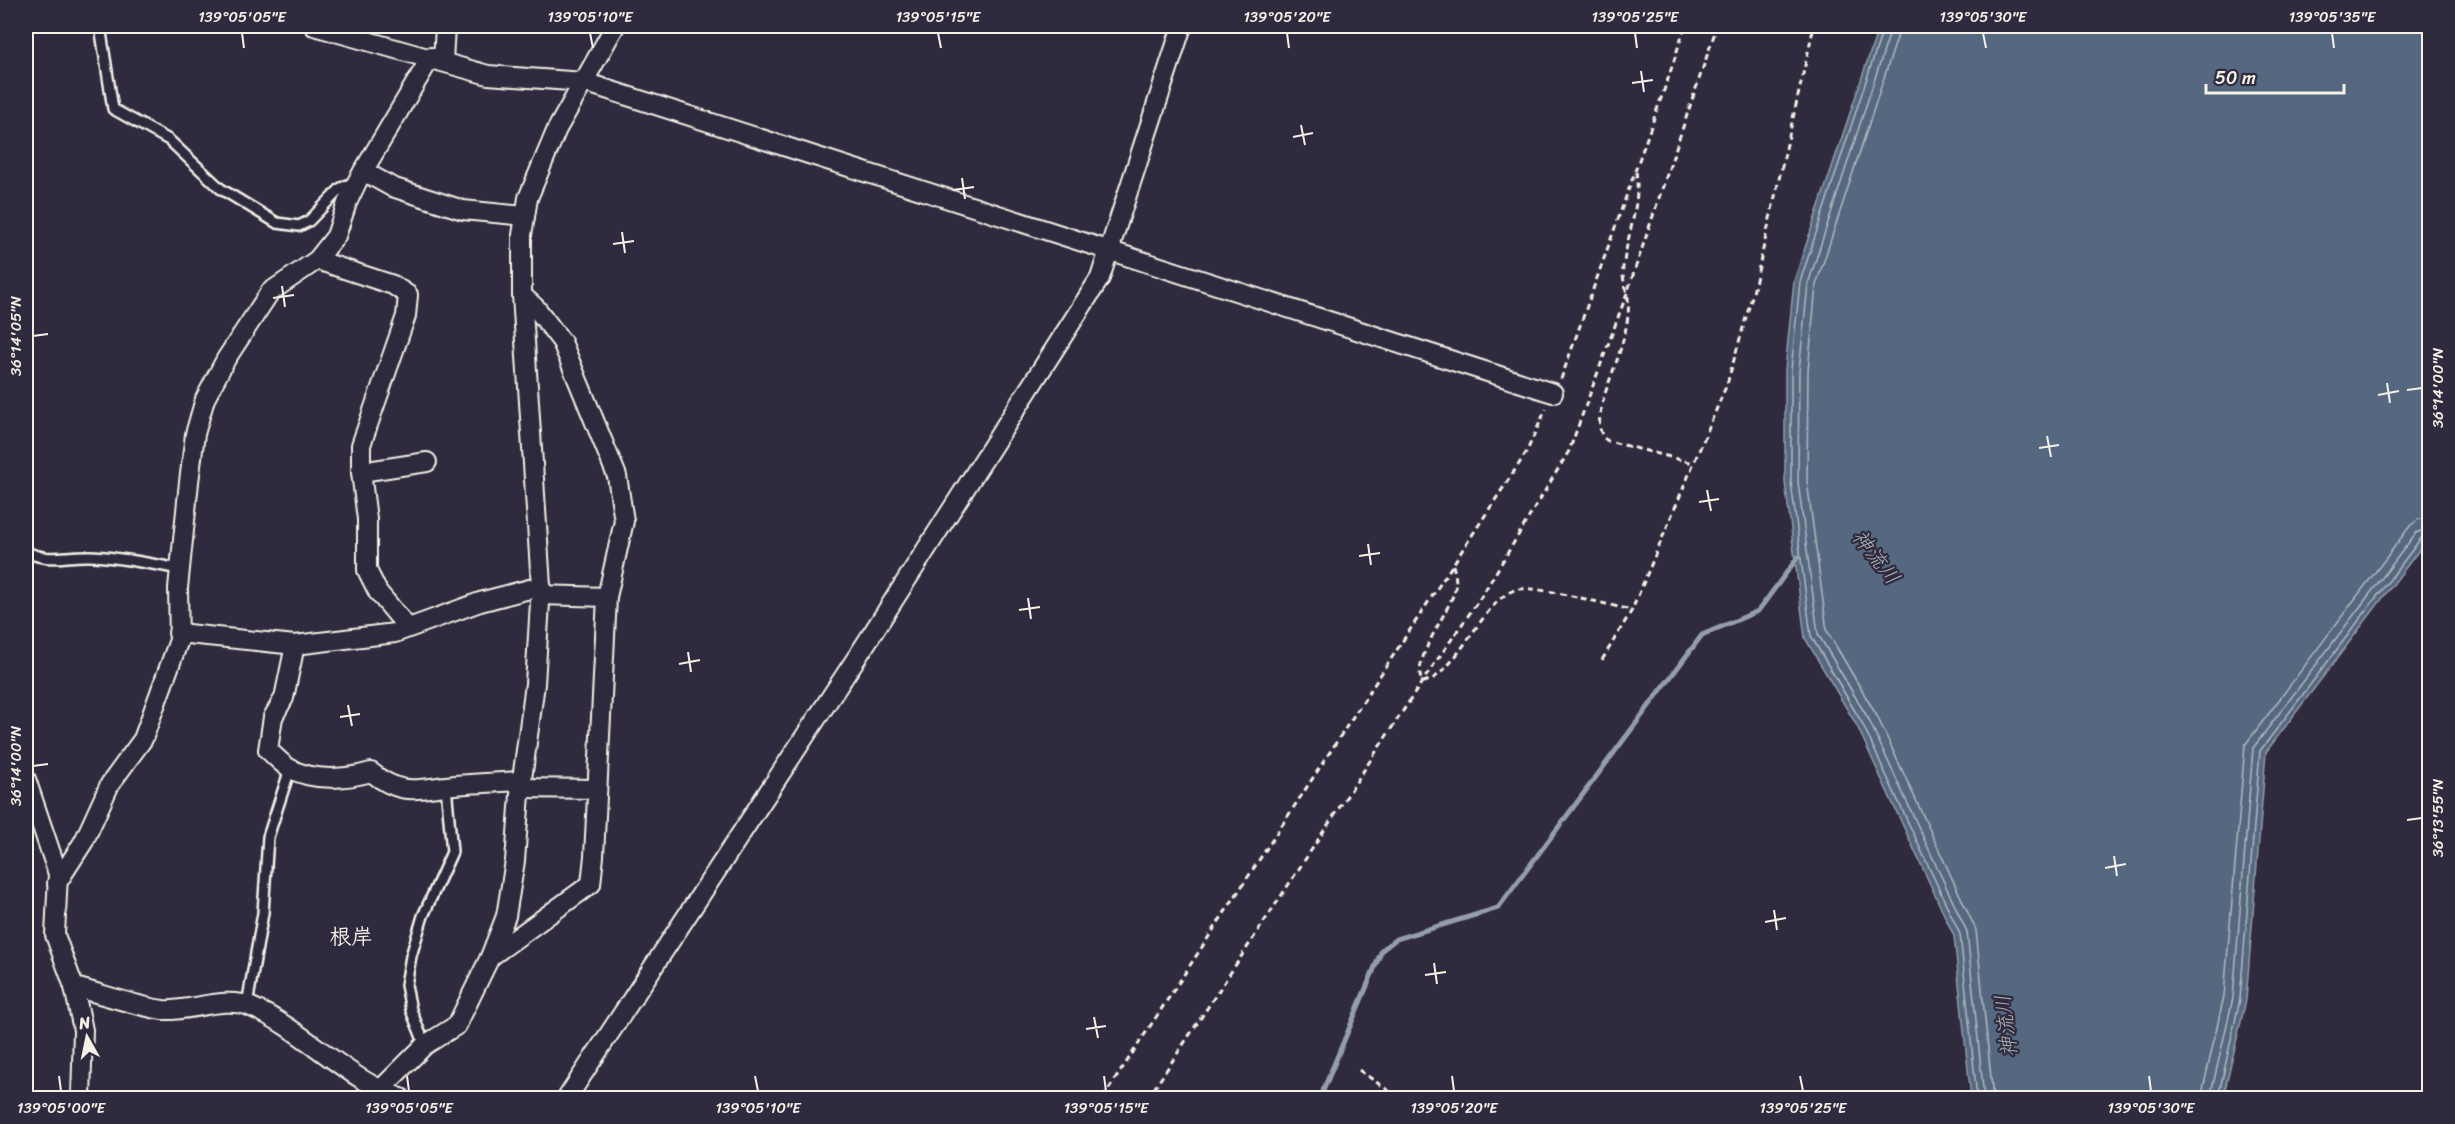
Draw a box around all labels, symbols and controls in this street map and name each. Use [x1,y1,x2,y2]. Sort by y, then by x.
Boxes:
text: 139°05'05"E [198,4,288,30]
text: 139°05'10"E [548,4,634,30]
text: 139°05'15"E [896,4,982,30]
text: 139°05'20"E [1243,4,1332,30]
text: 139°05'25"E [1592,4,1680,30]
text: 139°05'30"E [1940,4,2028,30]
text: 139°05'35"E [2289,4,2377,30]
scale bar [2206,57,2344,95]
text: 50 m [2215,62,2256,94]
text: 36°14'05"N [3,295,29,376]
text: 36°14'00"N [2425,347,2451,428]
water label: 神流川 [1842,520,1910,594]
text: 36°14'00"N [3,725,29,806]
text: 36°13'55"N [2425,778,2451,857]
district label: 根岸 [329,917,373,956]
water label: 神流川 [1983,992,2029,1060]
north arrow [57,1007,117,1067]
text: N [76,1007,93,1038]
text: 139°05'00"E [17,1095,107,1121]
text: 139°05'05"E [365,1095,455,1121]
text: 139°05'10"E [716,1095,802,1121]
text: 139°05'15"E [1064,1095,1150,1121]
text: 139°05'20"E [1410,1095,1499,1121]
text: 139°05'25"E [1760,1095,1848,1121]
text: 139°05'30"E [2108,1095,2196,1121]

